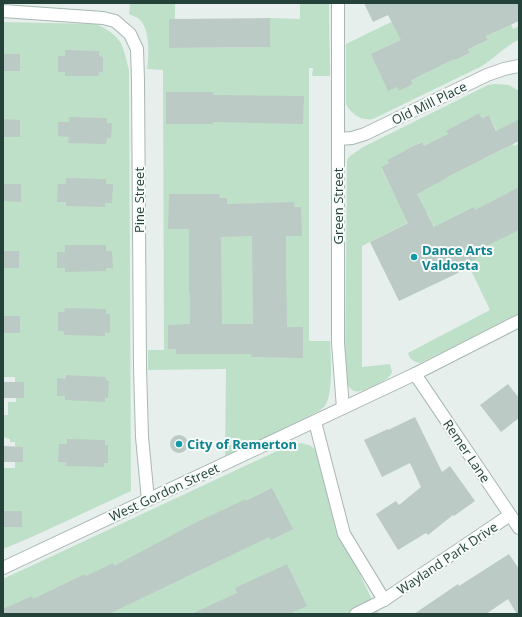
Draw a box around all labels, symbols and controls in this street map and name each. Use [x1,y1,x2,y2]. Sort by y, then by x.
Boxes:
street label: Old Mill Place [388,77,470,129]
street label: Pine Street [130,167,148,233]
street label: Green Street [329,167,347,245]
place label: Dance Arts Valdosta [422,241,493,274]
marker: Dance Arts Valdosta [409,252,419,262]
street label: Remer Lane [439,416,495,486]
place label: City of Remerton [187,435,297,453]
marker: City of Remerton [174,439,184,449]
street label: West Gordon Street [106,458,222,525]
street label: Wayland Park Drive [393,518,501,598]

